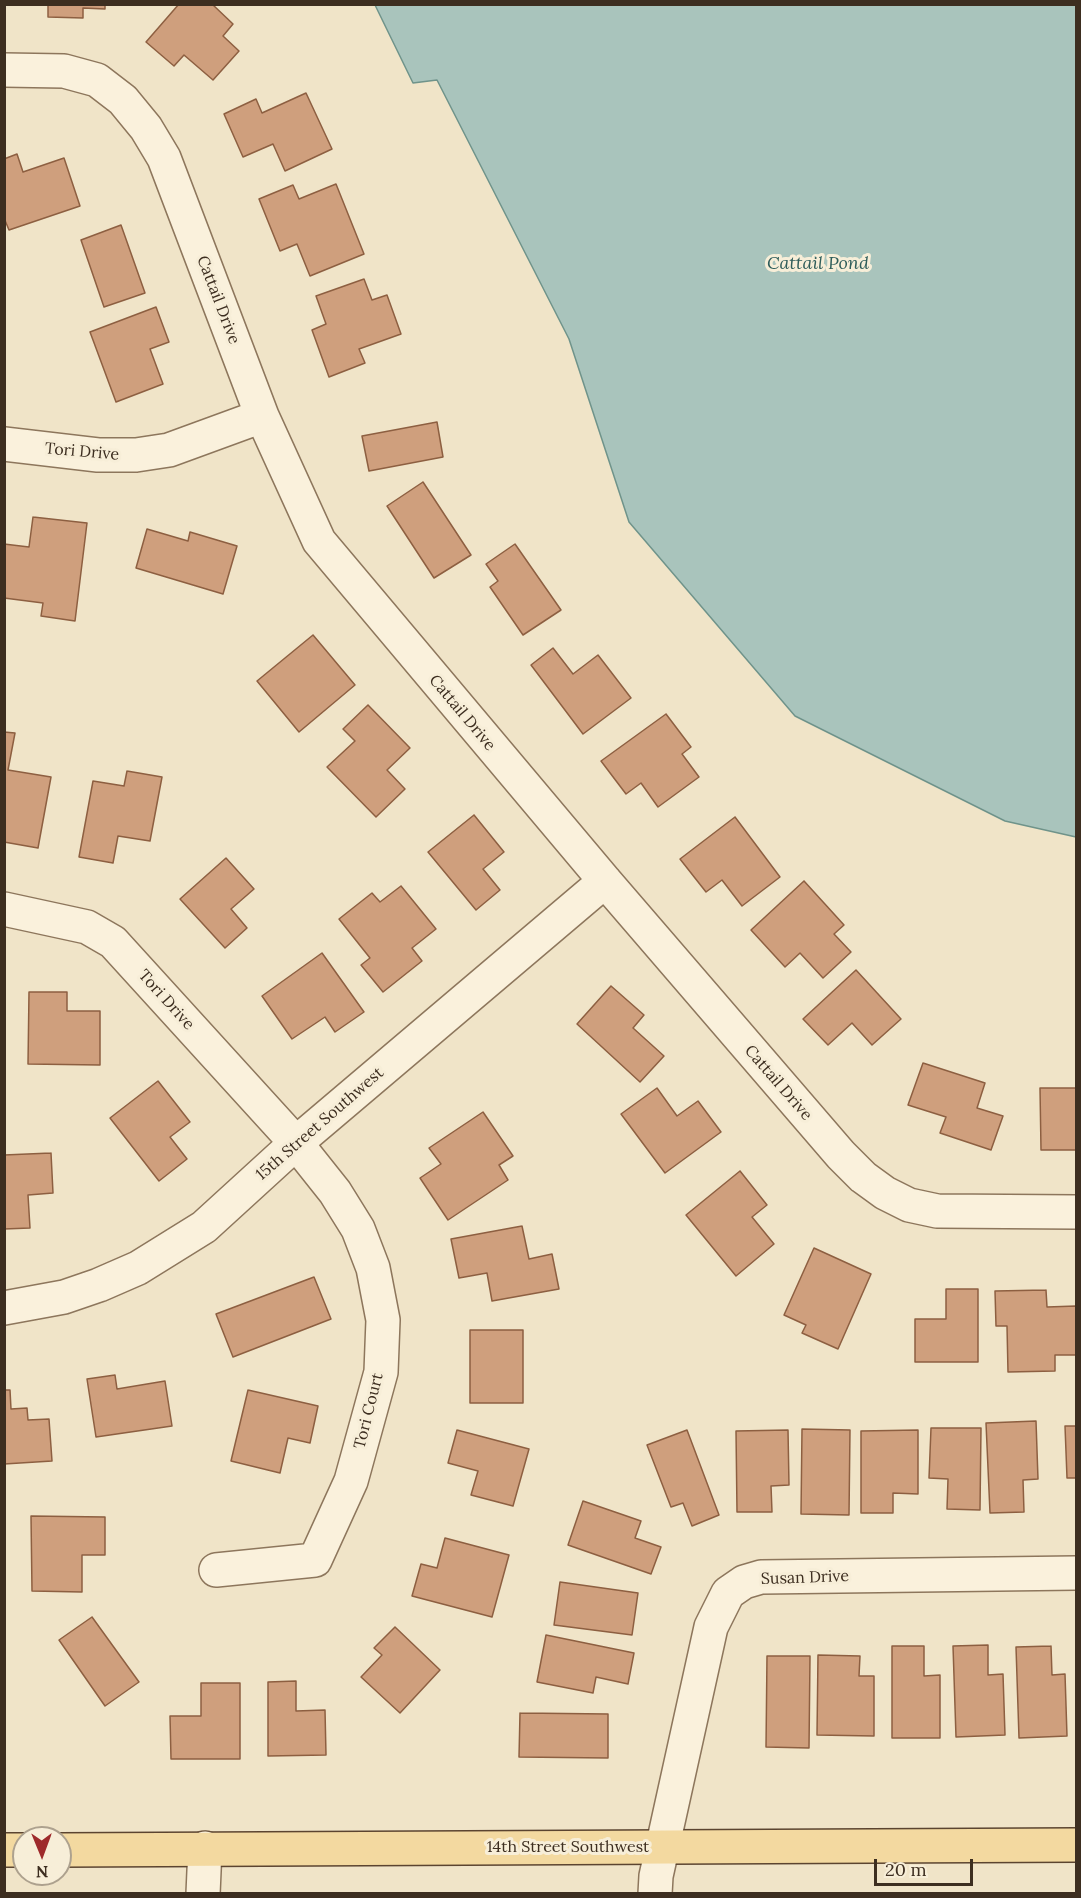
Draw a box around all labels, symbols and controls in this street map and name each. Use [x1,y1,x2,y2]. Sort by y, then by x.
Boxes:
street label: Cattail Drive [192,253,244,347]
water label: Cattail Pond [767,253,869,275]
street label: Tori Drive [44,439,120,465]
street label: Cattail Drive [425,671,499,755]
street label: Tori Drive [134,966,198,1034]
street label: Cattail Drive [740,1042,816,1124]
street label: 15th Street Southwest [252,1063,388,1185]
street label: Tori Court [350,1371,388,1451]
street label: Susan Drive [761,1567,849,1589]
north arrow [12,1826,72,1886]
street label: 14th Street Southwest [487,1837,649,1857]
scale bar [877,1847,976,1885]
text: 20 m [885,1858,927,1881]
text: N [36,1862,49,1882]

